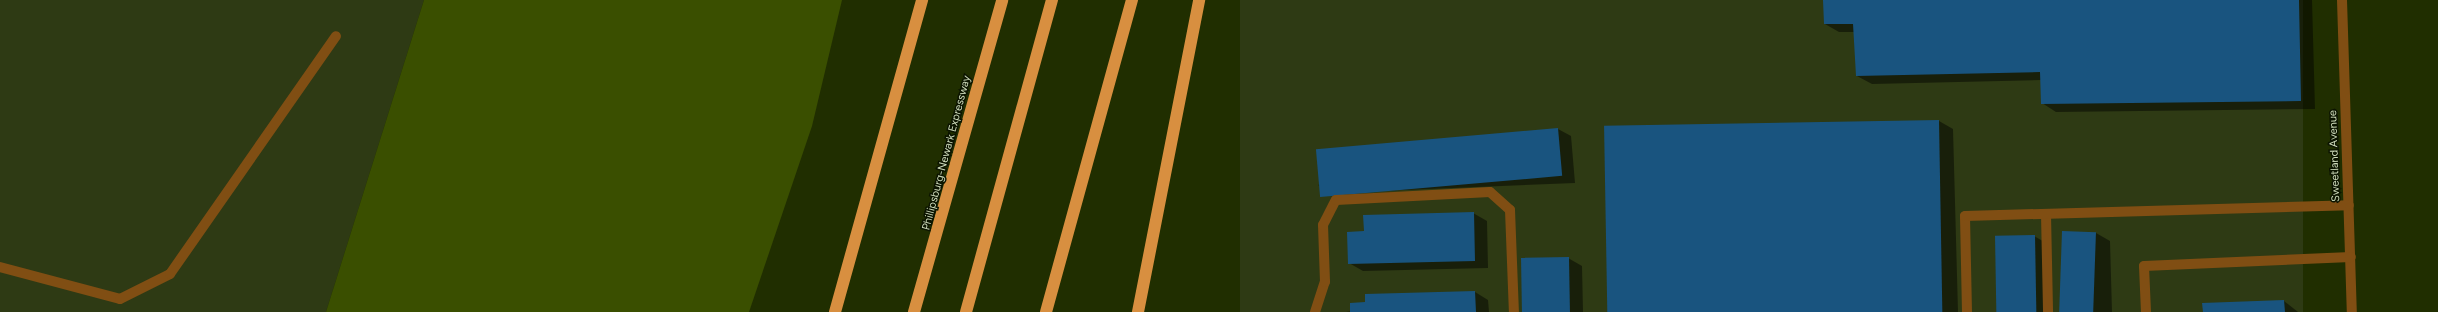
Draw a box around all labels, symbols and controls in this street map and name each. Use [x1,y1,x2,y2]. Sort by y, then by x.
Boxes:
street label: Phillipsburg-Newark Expressway [920,74,974,232]
street label: Sweetland Avenue [2327,110,2343,202]

